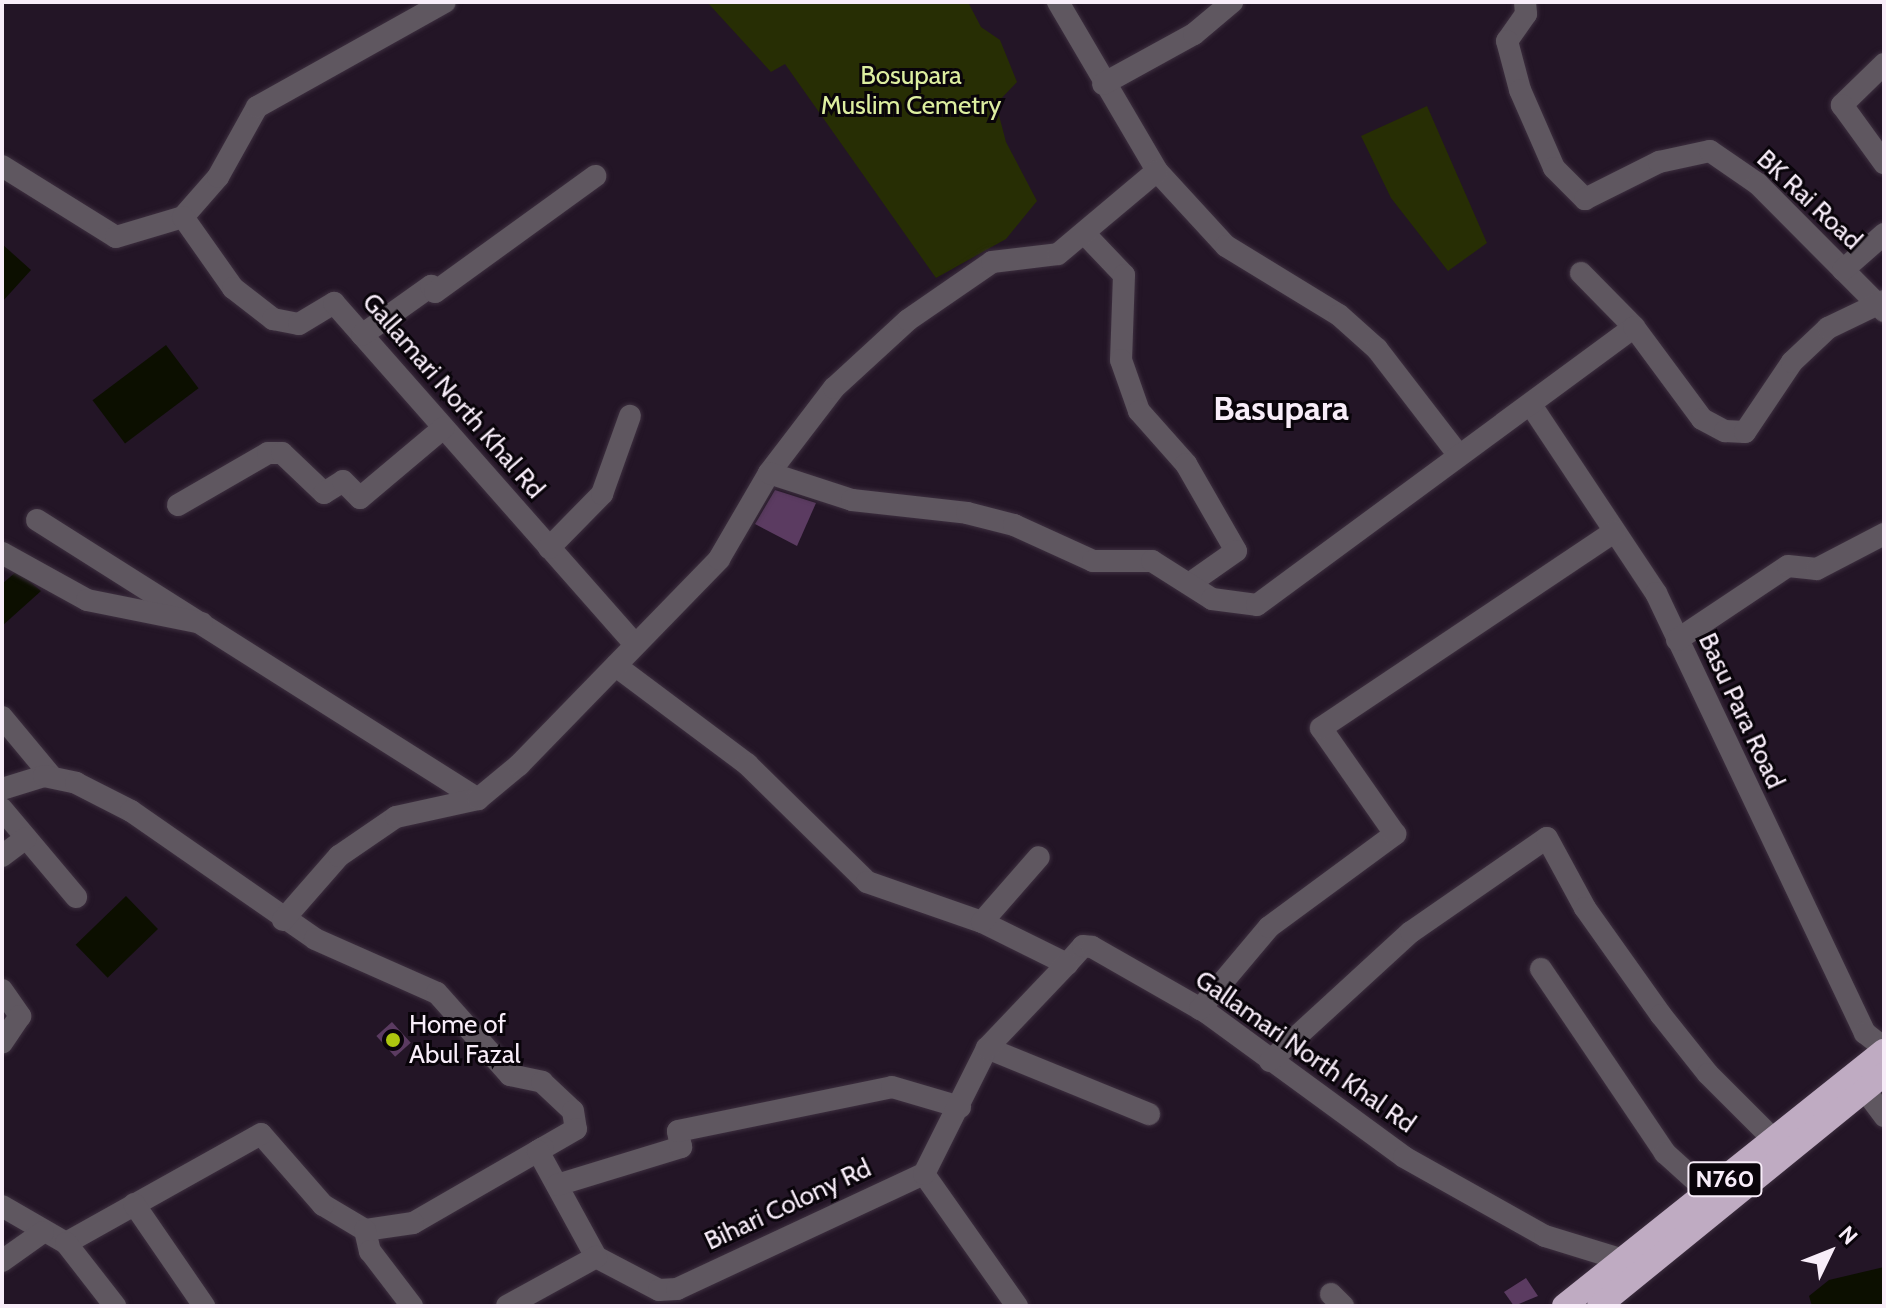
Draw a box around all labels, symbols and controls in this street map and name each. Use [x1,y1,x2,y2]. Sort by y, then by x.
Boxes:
park label: Bosupara Muslim Cemetry [821,60,1001,122]
street label: BK Rai Road [1750,144,1868,256]
street label: Gallamari North Khal Rd [355,287,551,505]
district label: Basupara [1213,389,1349,429]
street label: Basu Para Road [1691,628,1791,794]
street label: Gallamari North Khal Rd [1189,964,1421,1140]
place label: Home of Abul Fazal [409,1009,521,1070]
marker: Home of Abul Fazal [384,1031,402,1049]
street label: Bihari Colony Rd [700,1153,876,1257]
road number: N760 [1687,1159,1763,1199]
north arrow [1790,1212,1870,1292]
text: N [1833,1220,1863,1250]

